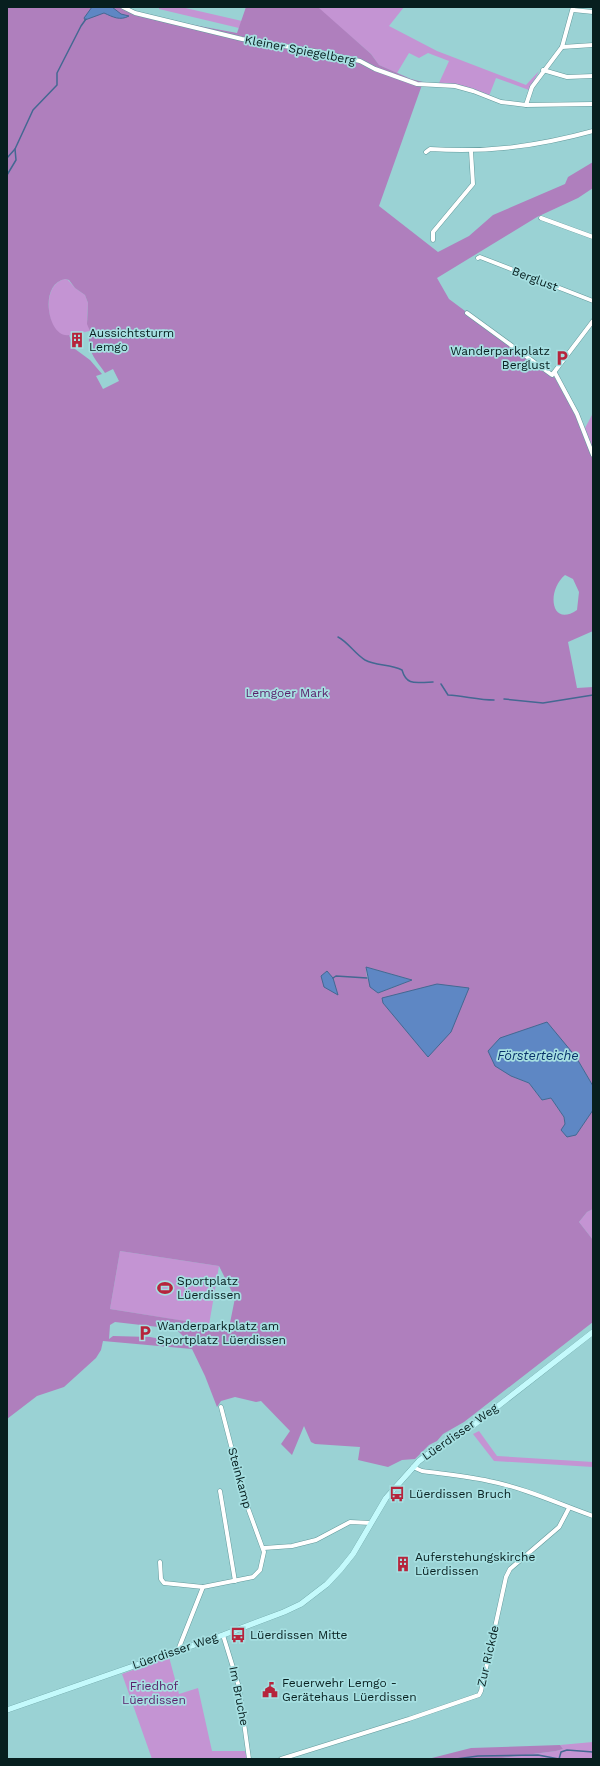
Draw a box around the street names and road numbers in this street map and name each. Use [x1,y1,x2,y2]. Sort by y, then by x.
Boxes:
street label: Kleiner Spiegelberg [243,32,357,68]
street label: Berglust [510,264,560,294]
street label: Lüerdisser Weg [419,1400,501,1463]
street label: Steinkamp [225,1446,255,1510]
street label: Zur Rickde [474,1624,502,1688]
street label: Lüerdisser Weg [131,1630,220,1672]
street label: Im Bruche [226,1665,252,1727]

